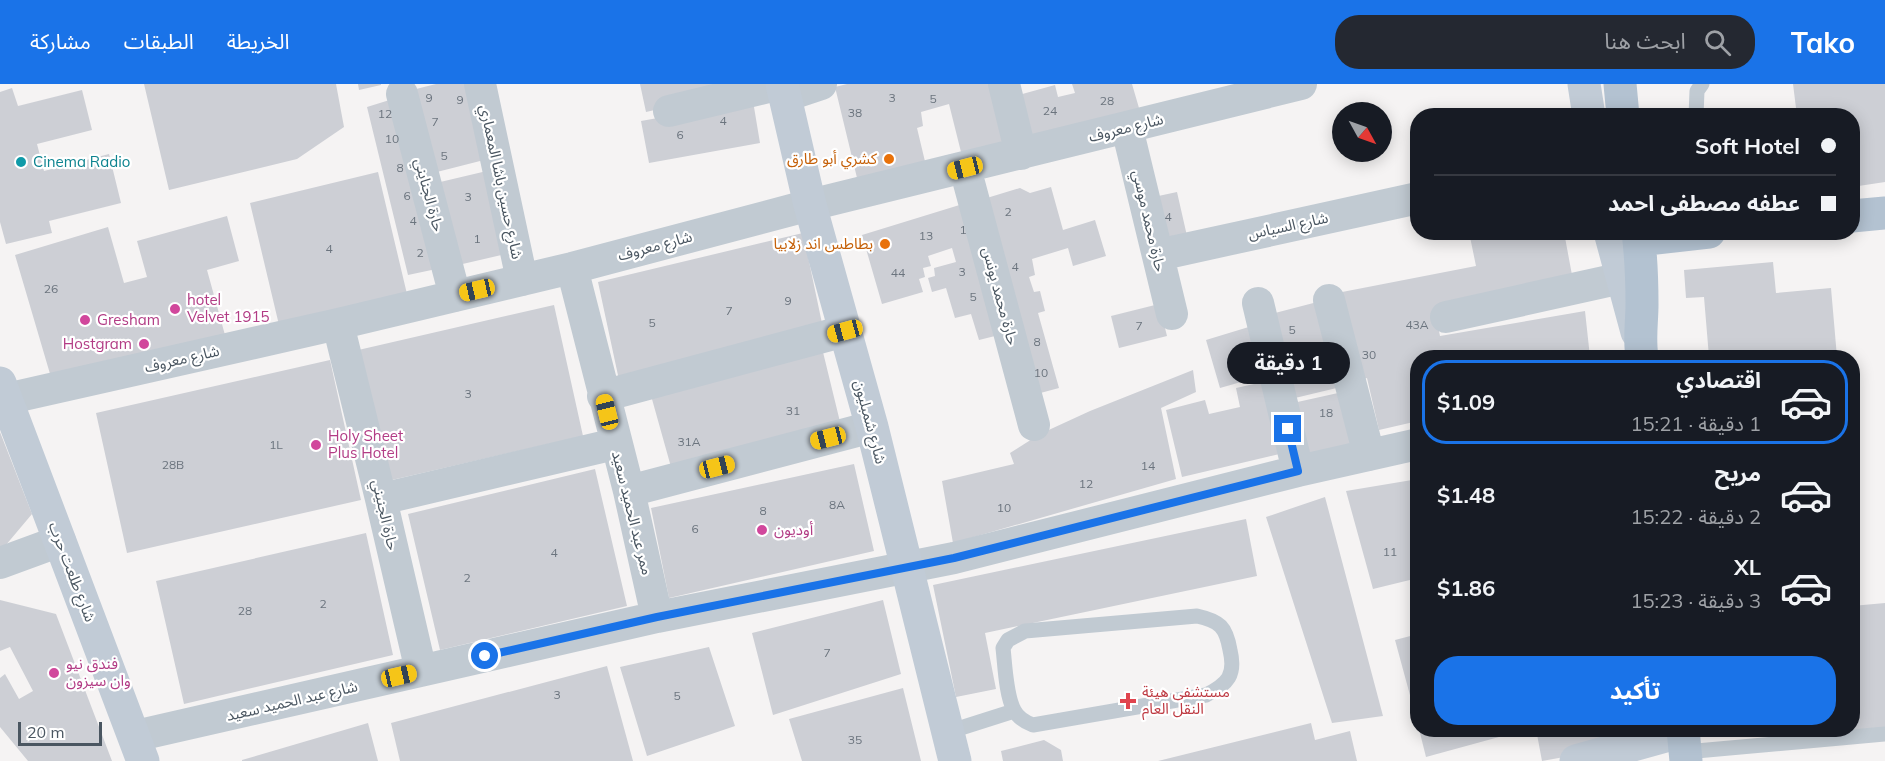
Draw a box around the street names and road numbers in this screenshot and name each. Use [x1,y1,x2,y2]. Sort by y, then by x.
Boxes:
street label: شارع حسين باشا المعماري [473,103,527,262]
street label: شارع معروف [1087,109,1166,149]
street label: حارة الجنايني [408,156,448,234]
street label: حارة محمد موسي [1126,168,1170,274]
street label: شارع السياس [1246,208,1331,246]
street label: شارع معروف [616,226,695,267]
street label: حارة محمد يونس [978,245,1023,347]
street label: شارع معروف [143,341,222,379]
street label: شارع شمبليون [847,378,891,467]
street label: ممر عبد الحميد سعيد [608,449,657,577]
street label: حارة الجنيني [366,478,403,553]
street label: شارع طلعت حرب [42,519,100,626]
street label: شارع عبد الحميد سعيد [224,676,360,728]

